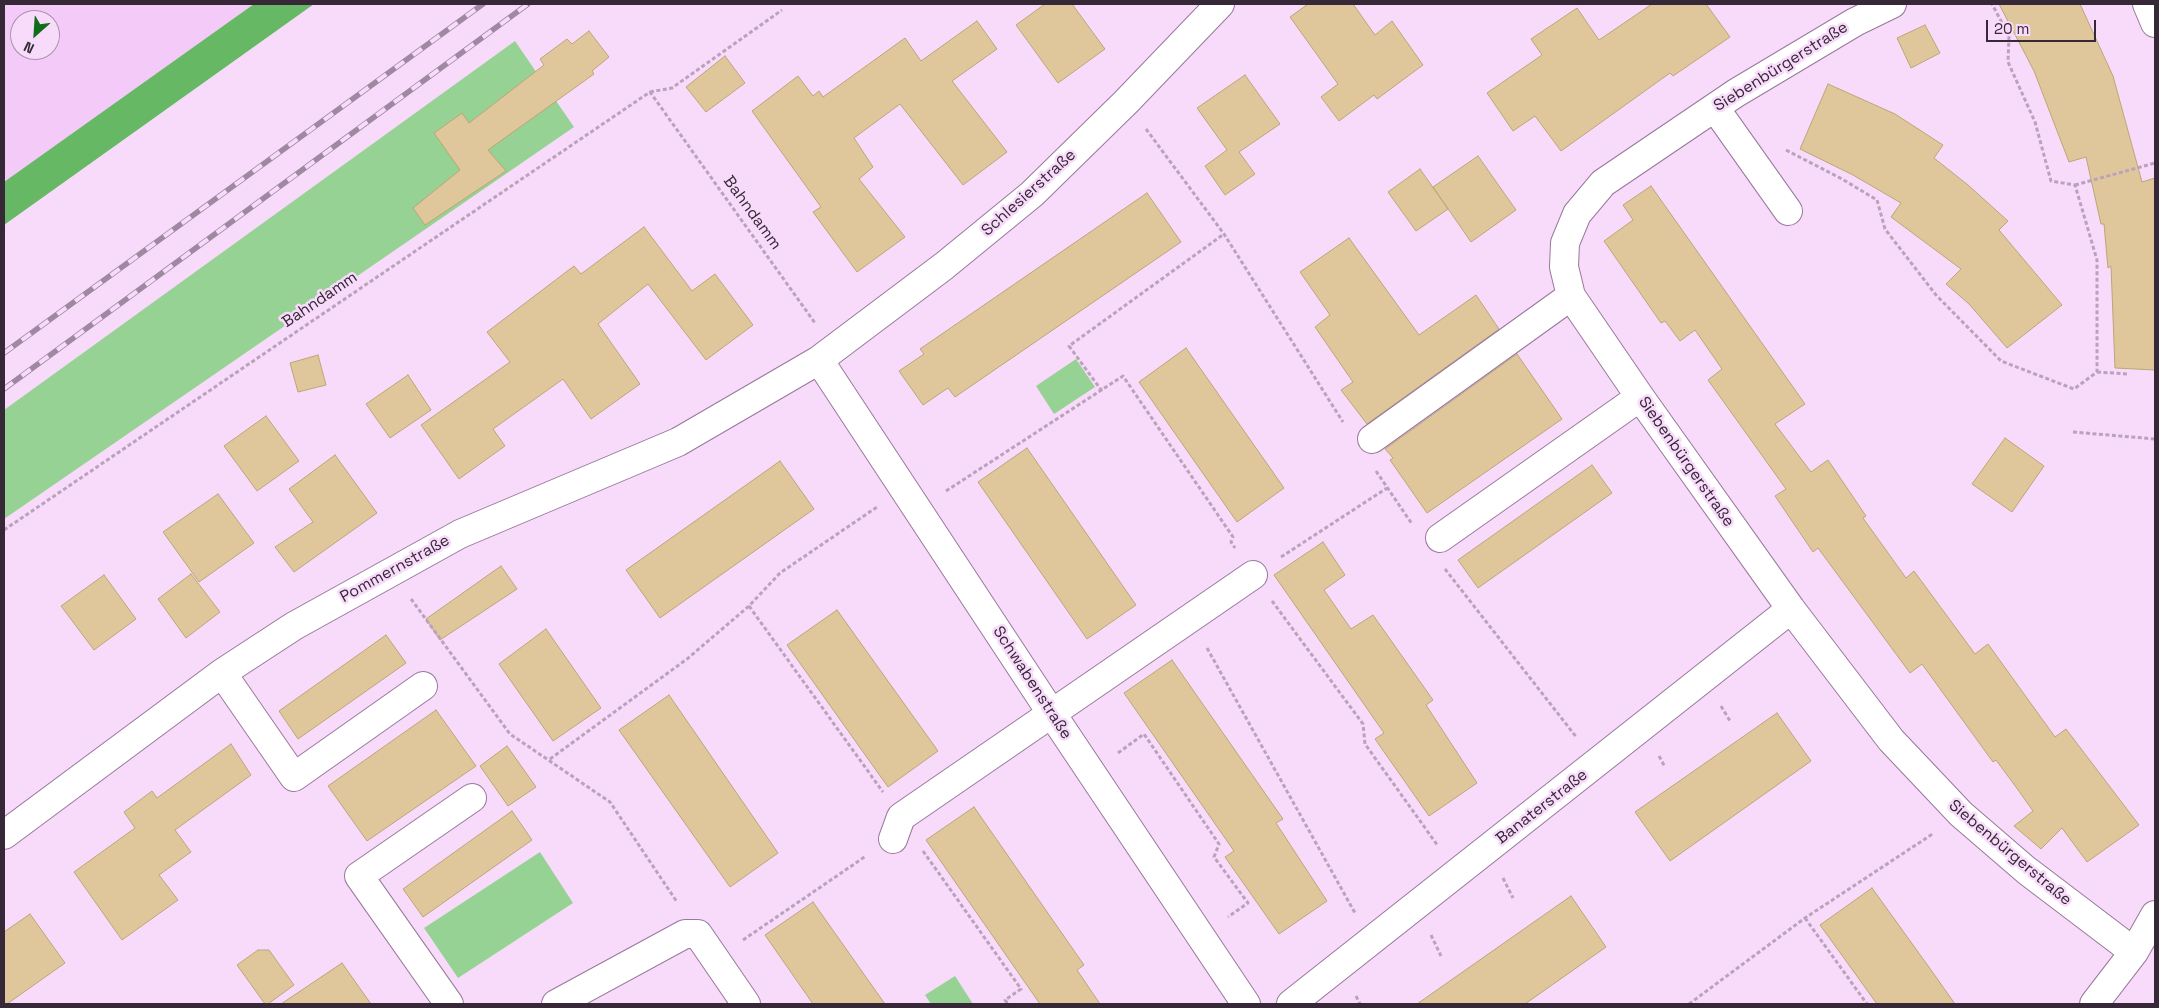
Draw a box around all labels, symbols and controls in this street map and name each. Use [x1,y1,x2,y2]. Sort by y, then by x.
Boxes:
north arrow [10,10,60,60]
scale bar [1989,10,2099,42]
street label: Siebenbürgerstraße [1710,18,1852,116]
text: 20 m [1994,19,2029,38]
text: N [21,37,37,58]
street label: Schlesierstraße [978,146,1080,240]
street label: Bahndamm [719,172,785,254]
street label: Bahndamm [279,268,361,332]
street label: Siebenbürgerstraße [1634,393,1738,531]
street label: Pommernstraße [337,531,453,607]
street label: Schwabenstraße [988,623,1076,743]
street label: Banaterstraße [1492,765,1592,849]
street label: Siebenbürgerstraße [1945,796,2075,910]

